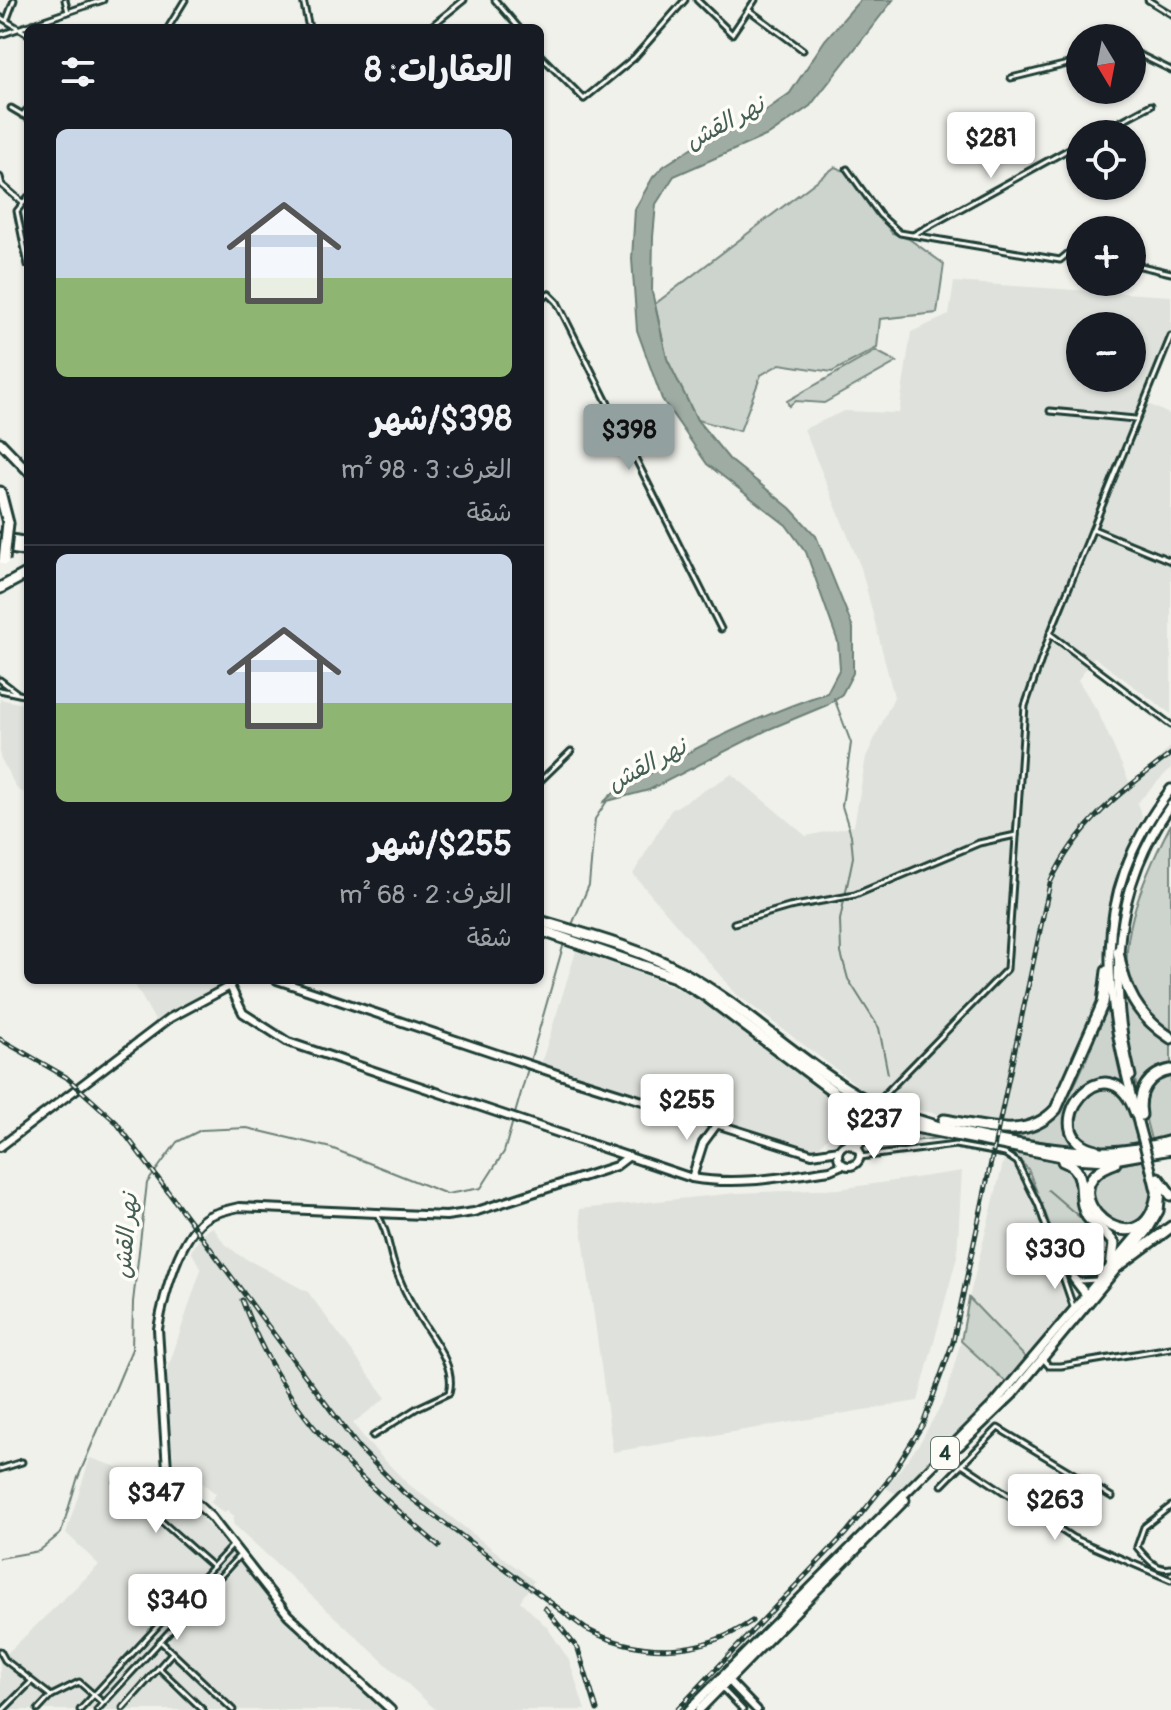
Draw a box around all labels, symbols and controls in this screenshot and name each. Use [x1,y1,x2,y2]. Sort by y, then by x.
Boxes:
north arrow [1066,24,1146,104]
map controls [1066,24,1146,392]
text: العقارات: 8 [365,49,512,92]
icon: filters [56,50,100,94]
water label: نهر القش [680,89,772,156]
pin: $281 [944,112,1038,180]
button: locate [1066,120,1146,200]
text: $281 [965,122,1017,154]
icon: home [212,181,356,325]
button: + [1066,216,1146,296]
button: − [1066,312,1146,392]
text: $398/شهر [371,398,512,441]
pin: $398 [582,404,676,472]
text: $398 [601,414,657,446]
text: الغرف: 3 · 98 m² [341,454,512,486]
text: شقة [467,497,512,529]
icon: home [212,606,356,750]
water label: نهر القش [602,731,694,798]
text: $255/شهر [369,823,512,866]
text: الغرف: 2 · 68 m² [339,879,512,911]
text: شقة [467,922,512,954]
pin: $255 [640,1074,734,1142]
text: $255 [659,1084,715,1116]
pin: $237 [827,1093,921,1161]
text: $237 [846,1103,902,1135]
water label: نهر القش [108,1189,144,1280]
pin: $330 [1008,1223,1102,1291]
text: $330 [1025,1233,1085,1265]
road number: 4 [931,1437,959,1469]
pin: $347 [109,1467,203,1535]
pin: $263 [1008,1474,1102,1542]
text: $347 [127,1477,185,1509]
text: $263 [1026,1484,1084,1516]
pin: $340 [130,1574,224,1642]
text: $340 [146,1584,208,1616]

